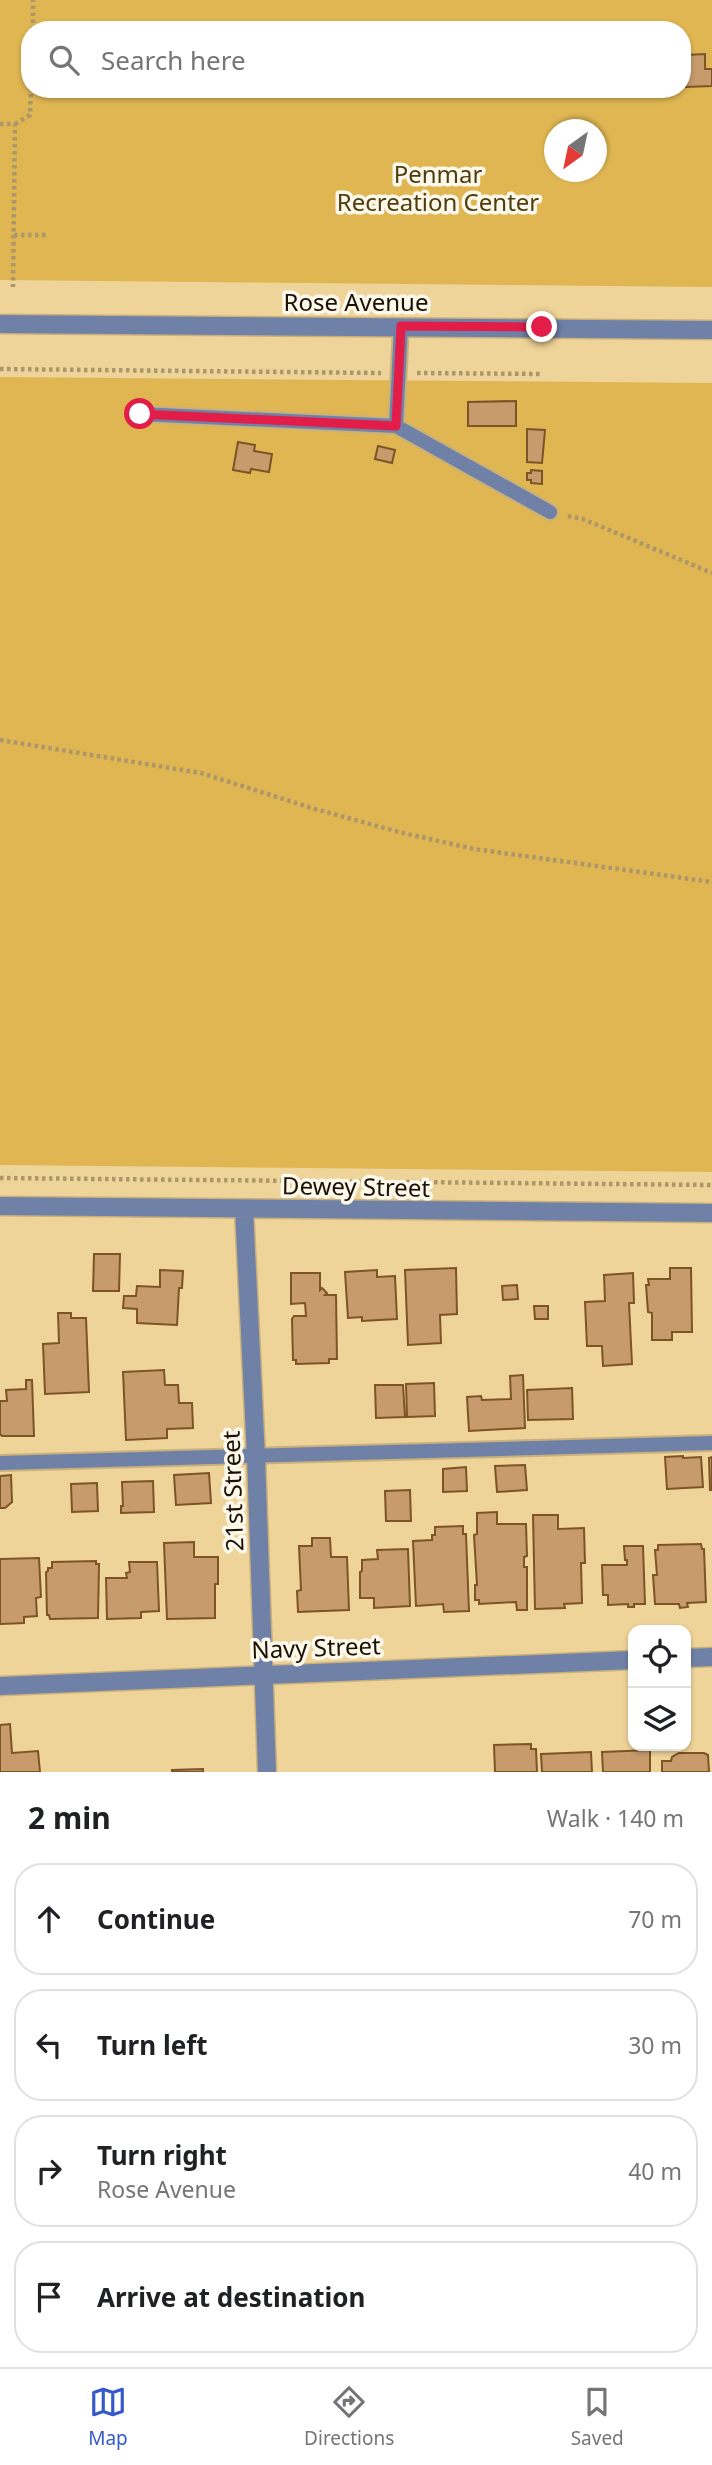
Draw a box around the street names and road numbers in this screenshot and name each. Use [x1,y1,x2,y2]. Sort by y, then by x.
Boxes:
street label: Rose Avenue [284,285,428,318]
street label: Dewey Street [282,1168,431,1204]
street label: 21st Street [213,1430,251,1552]
street label: Navy Street [251,1628,382,1666]

